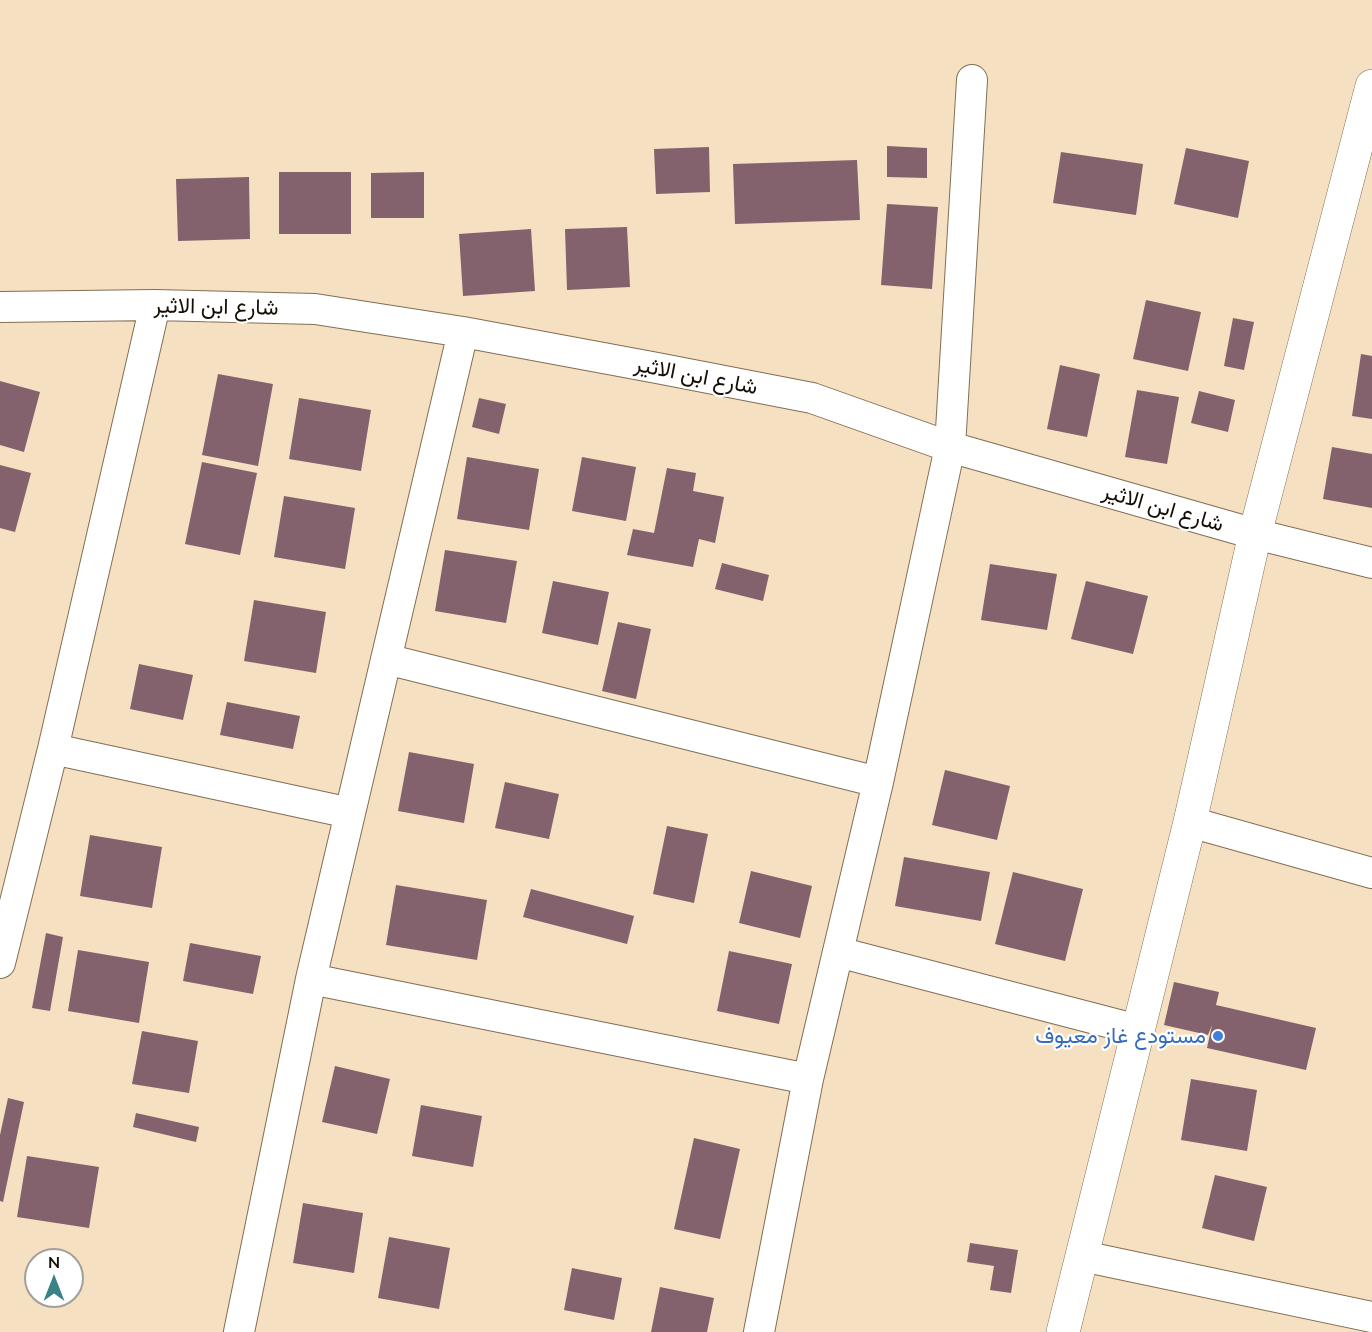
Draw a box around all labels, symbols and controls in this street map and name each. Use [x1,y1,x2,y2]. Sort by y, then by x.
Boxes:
street label: شارع ابن الاثير [153,293,279,321]
street label: شارع ابن الاثير [632,351,760,401]
street label: شارع ابن الاثير [1099,478,1227,538]
place label: مستودع غاز معيوف [1035,1023,1206,1049]
marker: مستودع غاز معيوف [1211,1029,1225,1043]
north arrow [24,1248,84,1308]
text: N [48,1252,60,1272]

